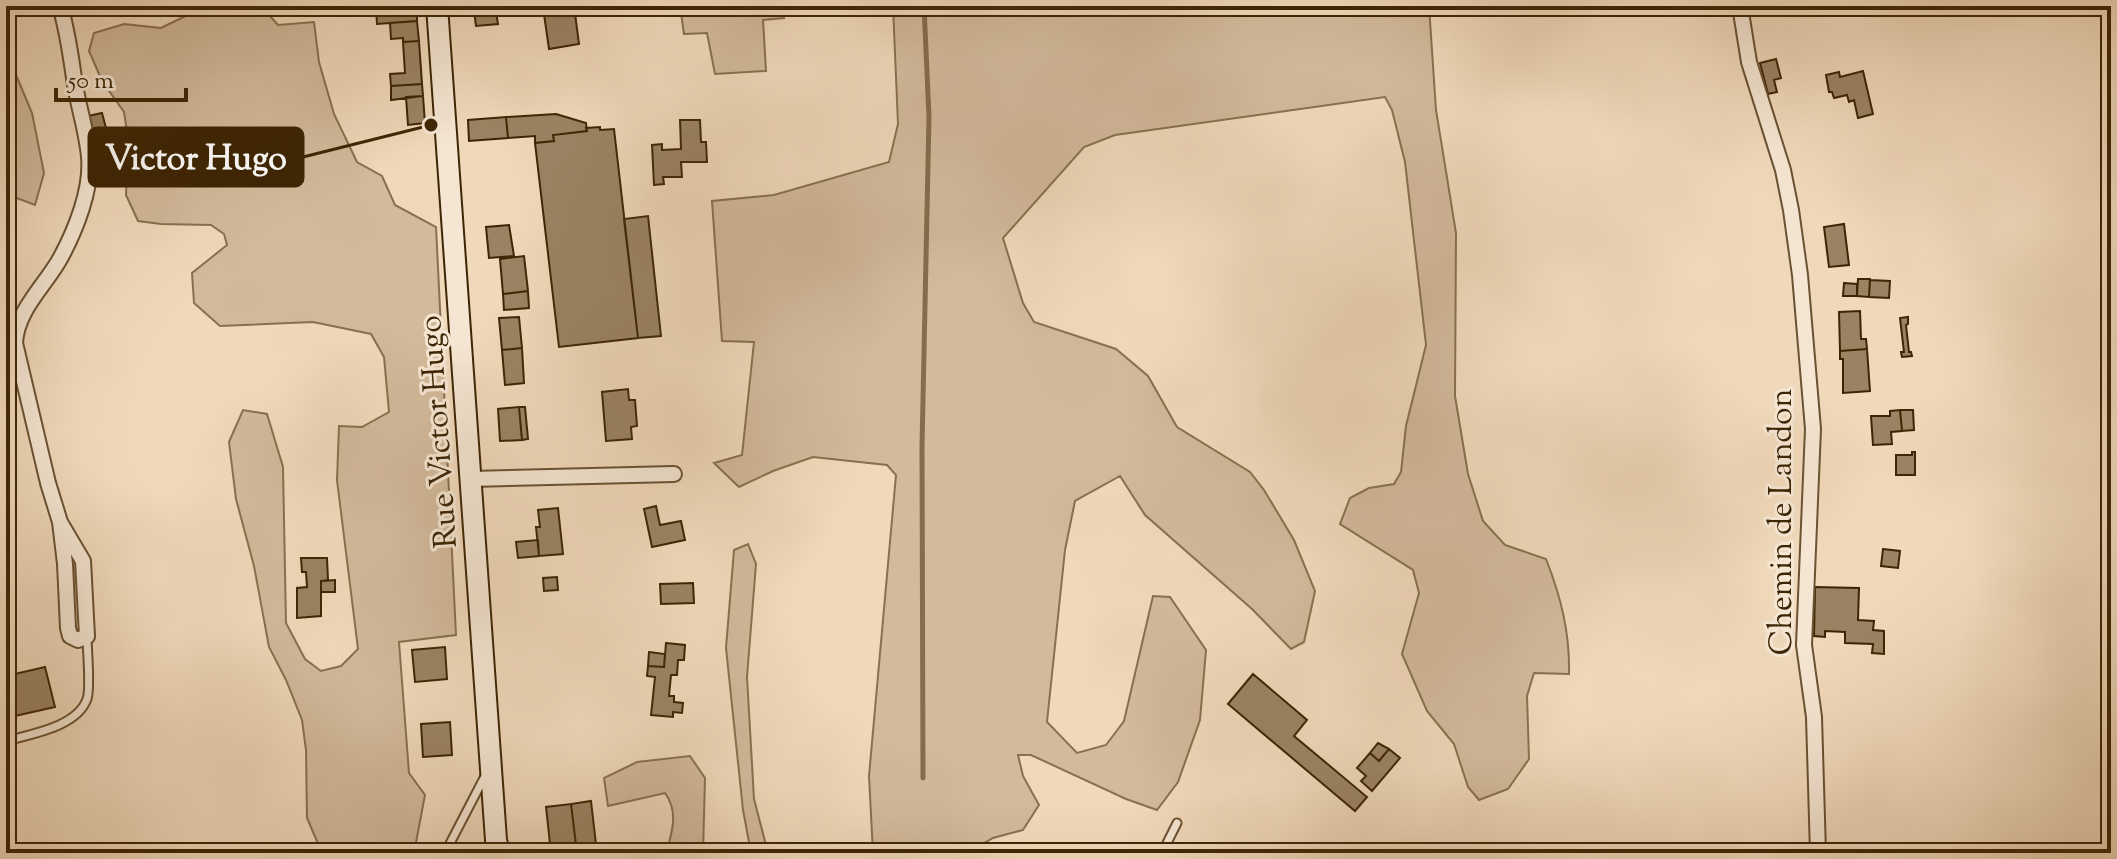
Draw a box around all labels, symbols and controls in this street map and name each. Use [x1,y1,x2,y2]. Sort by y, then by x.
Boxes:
scale bar [56,52,186,102]
text: 50 m [66,65,114,99]
callout: Victor Hugo [89,128,303,186]
text: Victor Hugo [105,136,287,185]
street label: Rue Victor Hugo [409,314,471,550]
street label: Chemin de Landon [1760,389,1806,655]

